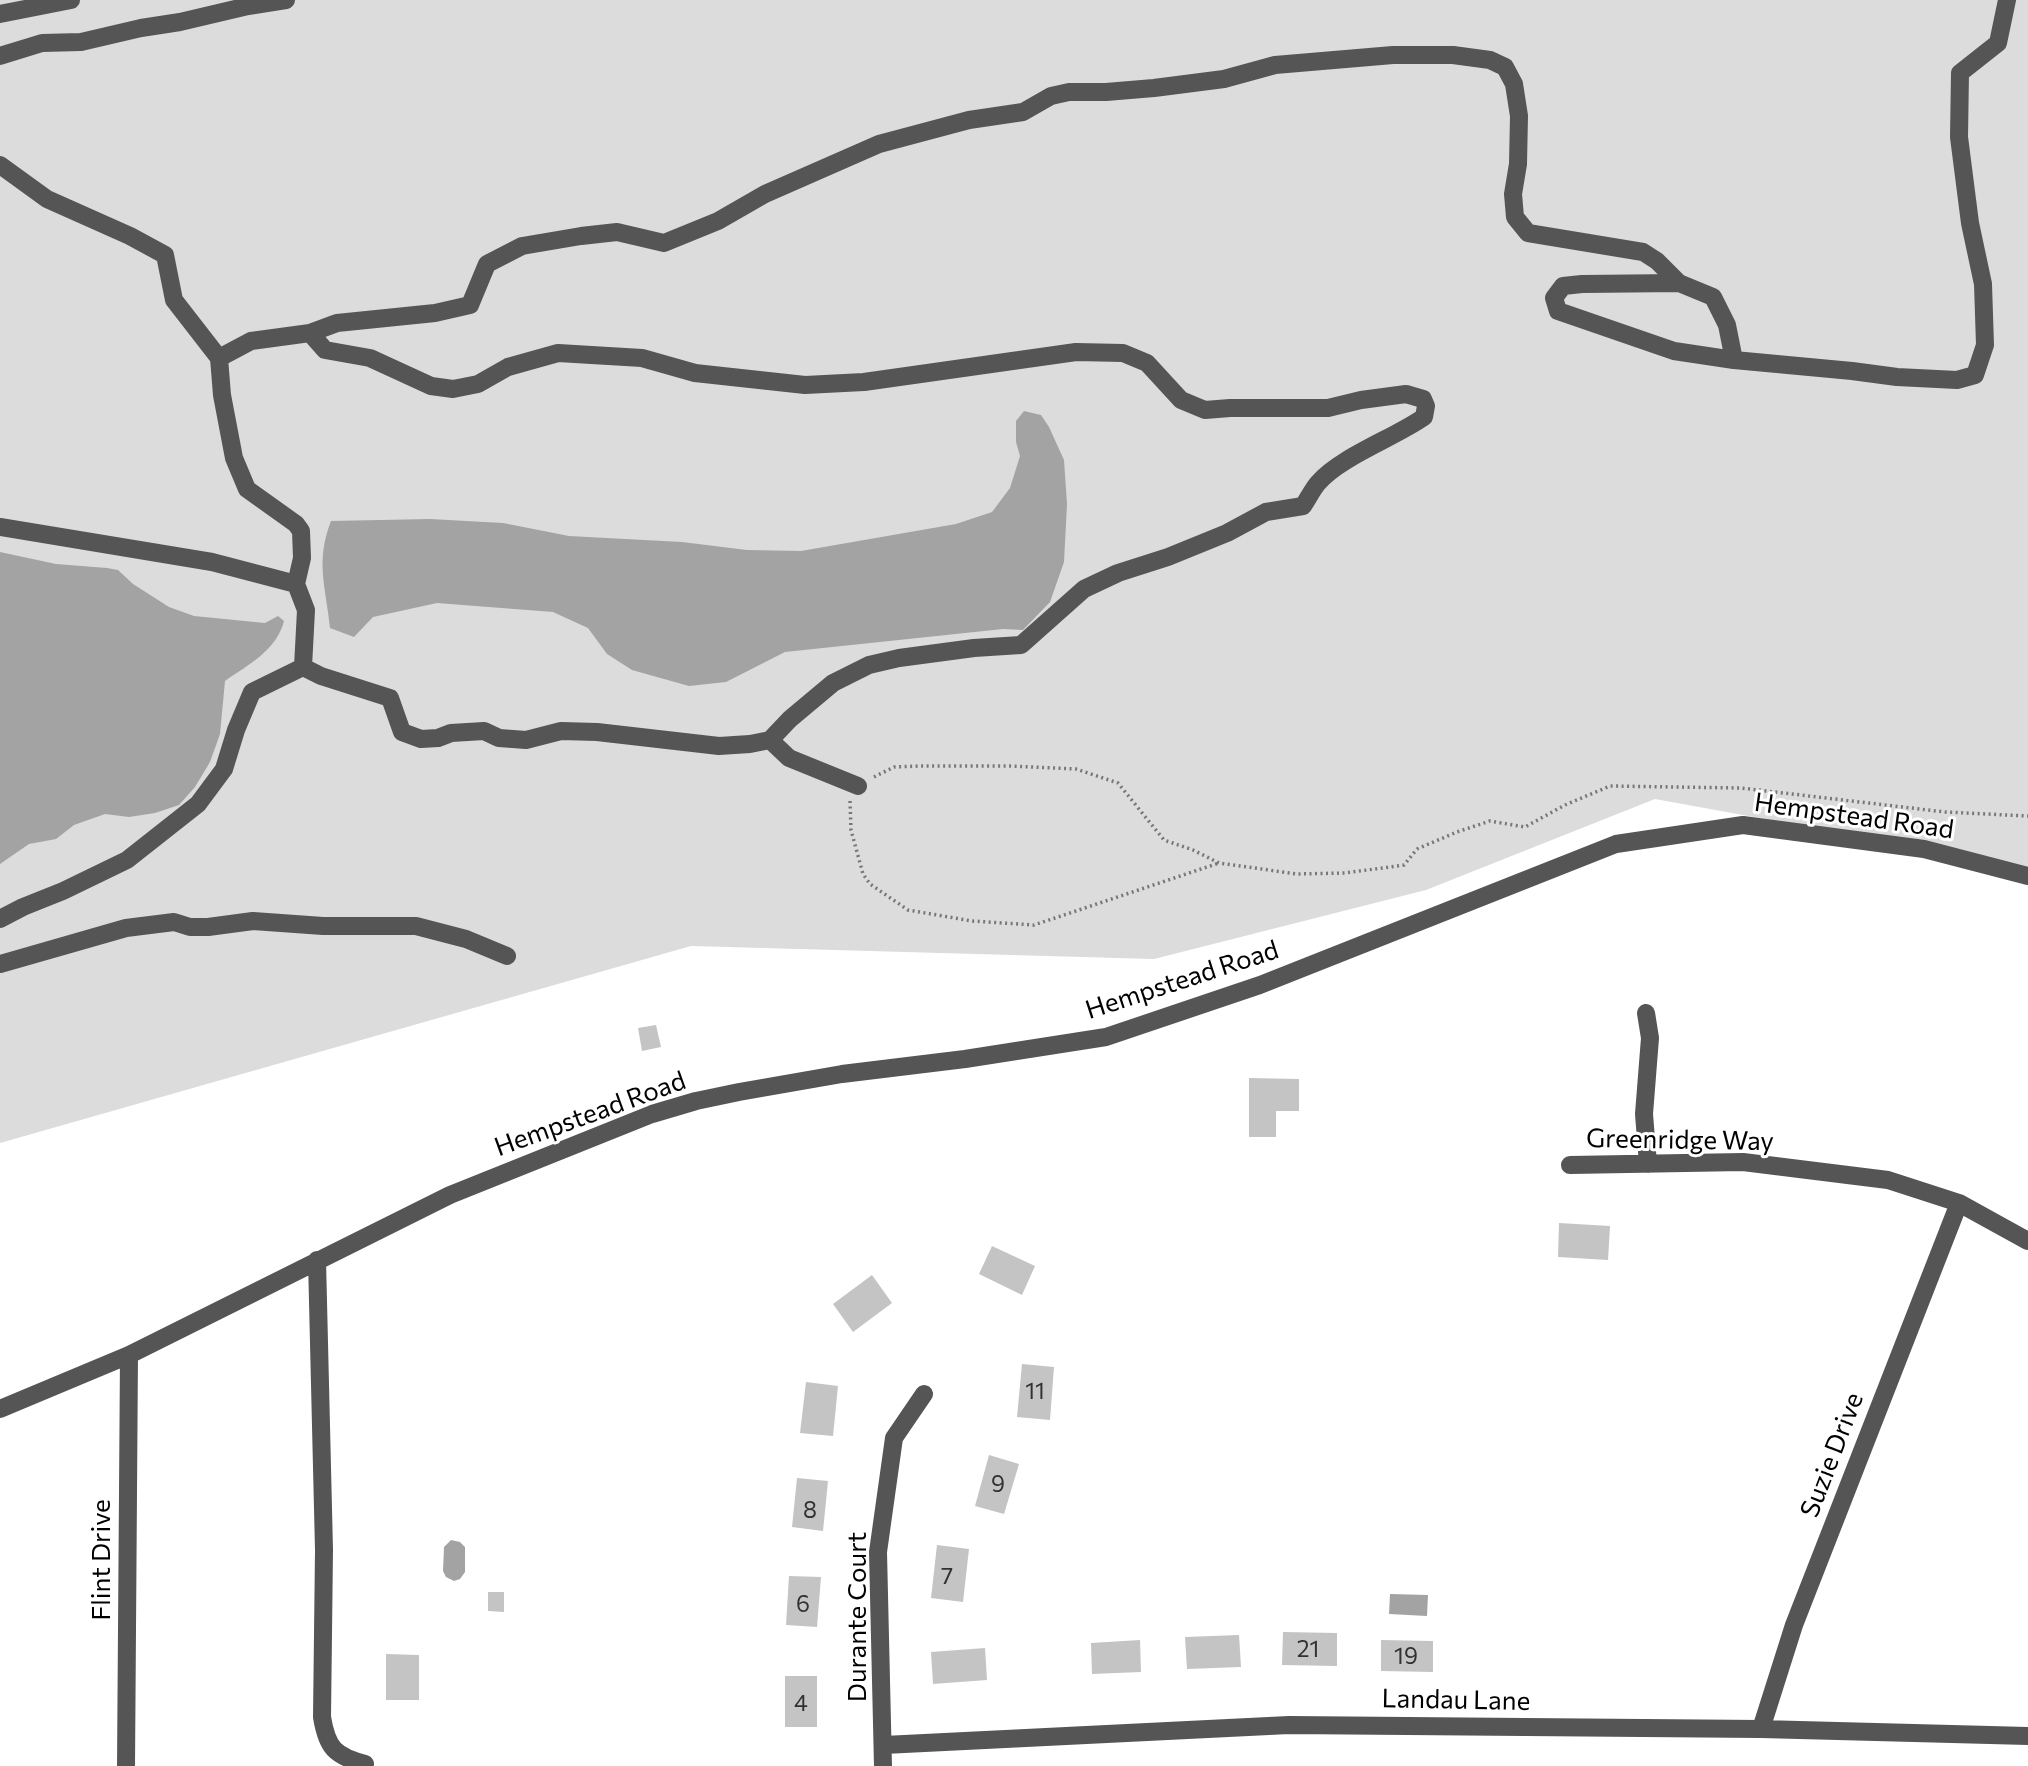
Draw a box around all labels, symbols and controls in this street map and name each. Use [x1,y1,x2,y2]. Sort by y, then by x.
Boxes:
street label: Hempstead Road [1752,787,1956,845]
street label: Hempstead Road [1081,934,1283,1026]
street label: Hempstead Road [490,1065,690,1163]
street label: Greenridge Way [1586,1123,1774,1157]
house number: 11 [1025,1377,1045,1405]
street label: Suzie Drive [1794,1388,1870,1522]
house number: 9 [991,1470,1005,1498]
house number: 8 [803,1496,817,1524]
street label: Flint Drive [85,1499,117,1621]
street label: Durante Court [841,1532,873,1702]
house number: 7 [941,1562,953,1590]
house number: 6 [796,1590,810,1618]
house number: 21 [1297,1635,1319,1663]
house number: 19 [1394,1642,1418,1670]
street label: Landau Lane [1381,1683,1531,1717]
house number: 4 [794,1689,808,1717]

